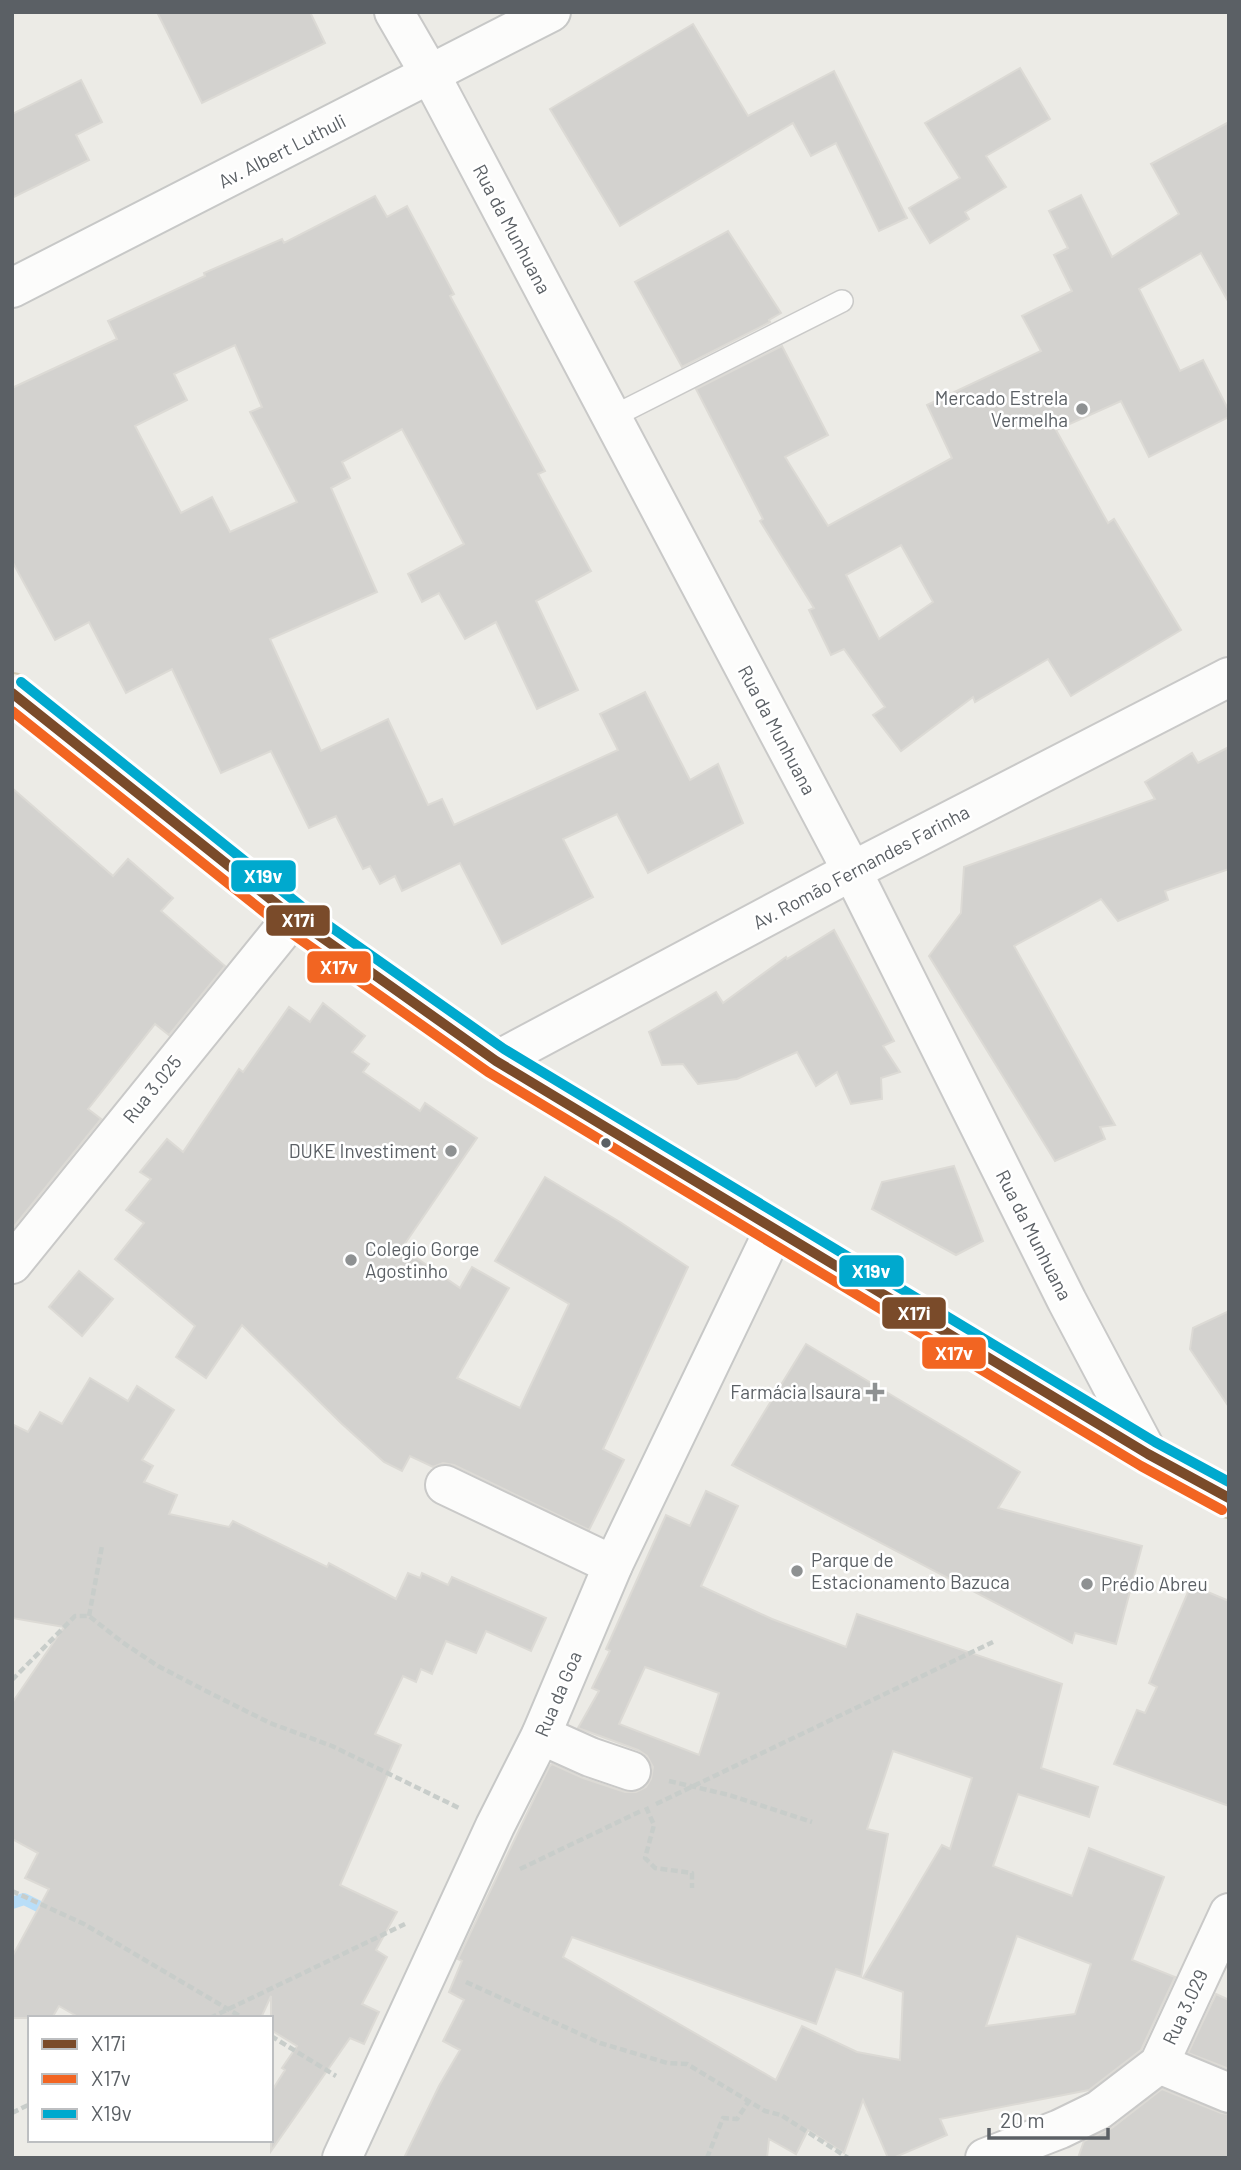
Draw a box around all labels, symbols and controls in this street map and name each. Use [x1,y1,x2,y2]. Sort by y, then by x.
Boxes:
street label: Av. Albert Luthuli [214,109,349,193]
street label: Rua da Munhuana [469,160,556,297]
place label: Mercado Estrela Vermelha [935,386,1068,431]
marker: Mercado Estrela Vermelha [1074,401,1090,417]
street label: Rua da Munhuana [734,661,821,798]
street label: Av. Romão Fernandes Farinha [749,800,973,933]
line badge: X19v [230,859,297,893]
text: X19v [244,864,282,887]
line badge: X17i [265,904,331,937]
text: X17i [282,908,314,931]
line badge: X17v [306,950,372,984]
text: X17v [320,955,358,978]
street label: Rua 3.025 [117,1050,186,1127]
unlabelled marker [599,1136,613,1150]
place label: DUKE Investiment [289,1139,437,1162]
marker: DUKE Investiment [443,1143,459,1159]
street label: Rua da Munhuana [992,1166,1077,1304]
place label: Colegio Gorge Agostinho [365,1237,480,1282]
marker: Colegio Gorge Agostinho [343,1252,359,1268]
line badge: X19v [838,1254,905,1288]
text: X19v [852,1259,890,1282]
line badge: X17i [881,1296,947,1330]
text: X17i [898,1301,930,1324]
line badge: X17v [921,1336,987,1370]
text: X17v [935,1341,973,1364]
place label: Farmácia Isaura [730,1380,861,1403]
marker: Farmácia Isaura [867,1384,883,1400]
place label: Parque de Estacionamento Bazuca [811,1548,1010,1593]
marker: Parque de Estacionamento Bazuca [789,1563,805,1579]
place label: Prédio Abreu [1101,1572,1208,1595]
marker: Prédio Abreu [1079,1576,1095,1592]
street label: Rua da Goa [529,1647,586,1740]
street label: Rua 3.029 [1157,1965,1212,2048]
legend [28,2016,273,2142]
text: X17i [91,2030,126,2055]
text: X17v [91,2065,131,2090]
scale bar [989,2096,1108,2140]
text: X19v [91,2100,132,2125]
text: 20 m [1000,2107,1045,2132]

